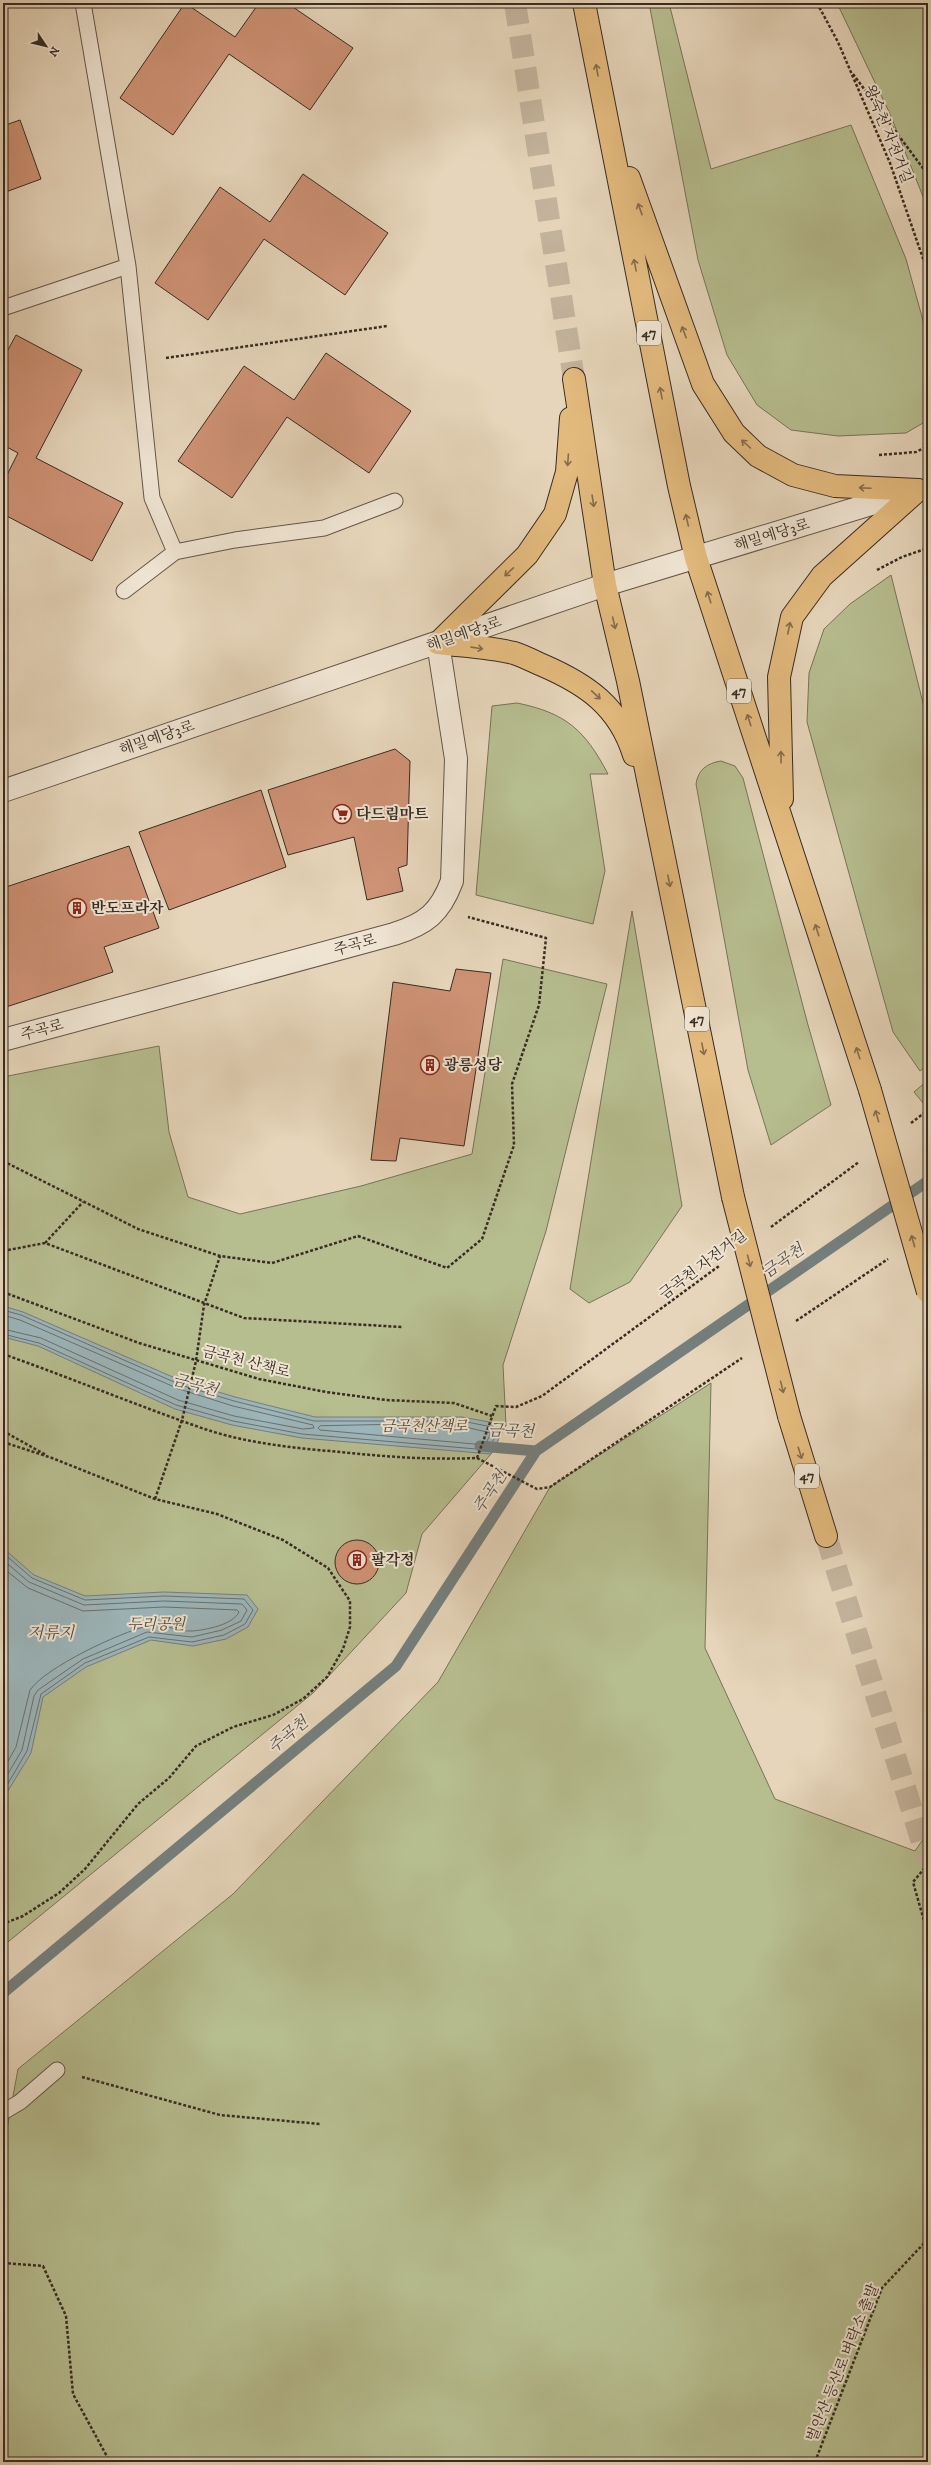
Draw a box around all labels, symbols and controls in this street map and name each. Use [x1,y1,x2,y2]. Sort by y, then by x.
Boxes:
north arrow [26,26,66,66]
text: N [45,43,62,59]
one-way arrow [593,64,601,77]
street label: 왕숙천 자전거길 [860,82,916,186]
one-way arrow [636,204,644,216]
one-way arrow [631,259,639,272]
road number: 47 [637,321,661,345]
one-way arrow [680,326,688,338]
one-way arrow [656,387,664,400]
one-way arrow [740,440,751,449]
one-way arrow [565,453,572,466]
one-way arrow [859,484,872,491]
one-way arrow [589,494,597,507]
one-way arrow [683,514,691,527]
street label: 해밀예당3로 [732,514,813,555]
one-way arrow [504,567,514,577]
one-way arrow [705,590,712,603]
street label: 해밀예당3로 [424,612,504,656]
one-way arrow [611,617,619,630]
one-way arrow [786,622,794,635]
one-way arrow [470,644,483,652]
road number: 47 [727,679,751,703]
one-way arrow [591,690,601,700]
one-way arrow [745,714,752,727]
street label: 해밀예당3로 [117,716,197,760]
one-way arrow [777,751,784,764]
supermarket icon: 다드림마트 [331,803,353,825]
place label: 다드림마트 [356,805,429,824]
one-way arrow [665,874,673,887]
building icon: 반도프라자 [66,897,88,919]
place label: 반도프라자 [91,899,164,918]
one-way arrow [813,923,820,936]
street label: 주곡로 [331,930,379,960]
road number: 47 [685,1007,709,1031]
street label: 주곡로 [19,1015,66,1045]
one-way arrow [699,1042,707,1055]
one-way arrow [853,1048,861,1060]
building icon: 광릉성당 [419,1054,441,1076]
place label: 광릉성당 [444,1056,502,1075]
one-way arrow [873,1110,880,1123]
street label: 금곡천 자전거길 [655,1226,751,1304]
one-way arrow [909,1234,916,1247]
water label: 금곡천 [758,1239,809,1282]
one-way arrow [746,1255,754,1268]
street label: 금곡천 산책로 [200,1342,293,1382]
water label: 금곡천 [170,1369,221,1401]
one-way arrow [778,1381,786,1394]
park label: 금곡천산책로 [381,1417,468,1436]
water label: 금곡천 [487,1420,536,1442]
one-way arrow [797,1447,804,1460]
road number: 47 [795,1464,819,1488]
water label: 주곡천 [469,1466,512,1517]
building icon: 팔각정 [346,1549,368,1571]
place label: 팔각정 [371,1551,414,1570]
park label: 두리공원 [127,1615,186,1634]
water label: 저류지 [28,1623,76,1643]
water label: 주곡천 [264,1711,313,1758]
street label: 벌안산 등산로 벼락소 출발 [803,2281,884,2445]

